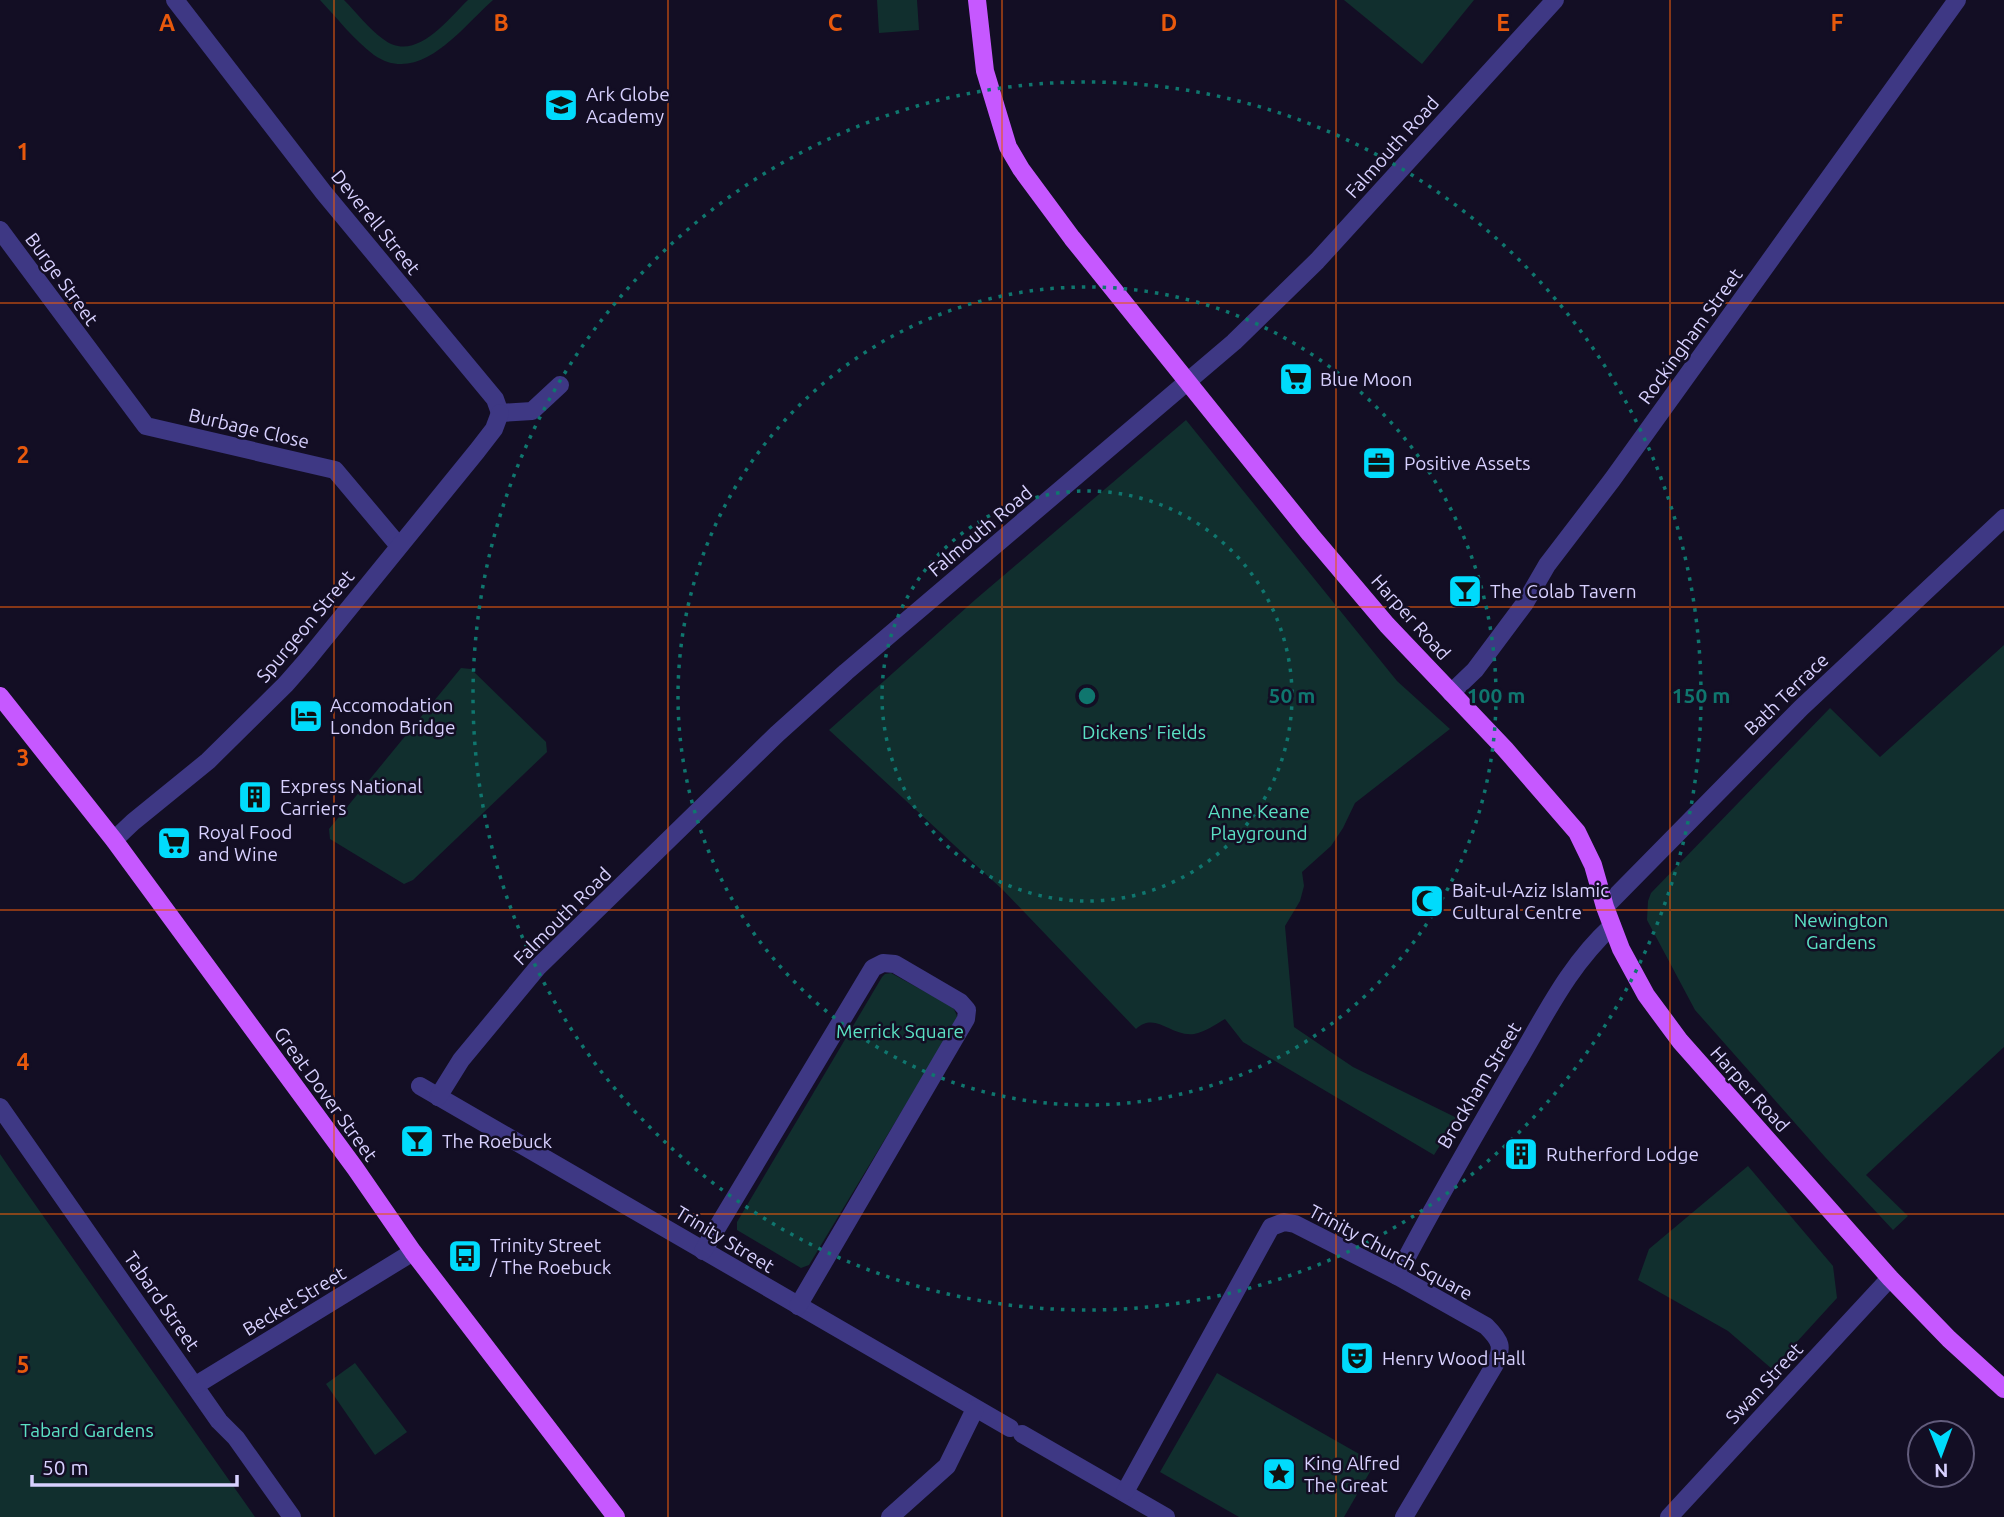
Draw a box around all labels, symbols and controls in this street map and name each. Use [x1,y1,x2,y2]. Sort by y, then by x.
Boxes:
text: A [159,10,175,35]
text: B [493,10,509,35]
text: C [828,10,843,35]
text: D [1161,10,1177,35]
text: E [1496,10,1510,35]
text: F [1831,10,1844,35]
place label: Ark Globe Academy [586,83,670,127]
school or university icon: Ark Globe Academy [542,86,580,124]
street label: Falmouth Road [1341,92,1443,202]
text: 1 [17,139,29,164]
street label: Deverell Street [327,165,425,279]
street label: Burge Street [21,228,103,330]
street label: Rockingham Street [1633,264,1747,408]
supermarket icon: Blue Moon [1277,360,1315,398]
place label: Blue Moon [1320,368,1412,390]
street label: Burbage Close [186,403,312,453]
text: 2 [17,442,29,467]
office icon: Positive Assets [1360,444,1398,482]
place label: Positive Assets [1404,452,1531,474]
street label: Falmouth Road [924,481,1036,581]
street label: Spurgeon Street [252,565,359,687]
street label: Harper Road [1367,570,1455,664]
bar icon: The Colab Tavern [1446,572,1484,610]
place label: The Colab Tavern [1490,580,1637,602]
street label: Bath Terrace [1739,649,1833,739]
text: 50 m [1269,683,1315,707]
text: 100 m [1467,683,1525,707]
text: 150 m [1672,683,1730,707]
centre of rings [1075,684,1099,708]
place label: Accomodation London Bridge [330,694,455,738]
hotel icon: Accomodation London Bridge [287,697,325,735]
park label: Dickens' Fields [1082,721,1206,743]
text: 3 [17,745,29,770]
place label: Express National Carriers [280,775,422,819]
building icon: Express National Carriers [236,778,274,816]
park label: Anne Keane Playground [1208,800,1310,844]
place label: Royal Food and Wine [198,821,292,865]
supermarket icon: Royal Food and Wine [155,824,193,862]
street label: Falmouth Road [509,863,615,969]
place label: Bait-ul-Aziz Islamic Cultural Centre [1452,879,1609,923]
mosque icon: Bait-ul-Aziz Islamic Cultural Centre [1408,882,1446,920]
park label: Newington Gardens [1794,909,1888,953]
street label: Brockham Street [1433,1018,1526,1152]
park label: Merrick Square [836,1020,964,1042]
street label: Great Dover Street [270,1023,382,1166]
street label: Harper Road [1706,1042,1794,1136]
text: 4 [17,1049,30,1074]
bar icon: The Roebuck [398,1122,436,1160]
place label: The Roebuck [442,1130,552,1152]
building icon: Rutherford Lodge [1502,1135,1540,1173]
place label: Rutherford Lodge [1546,1143,1699,1165]
street label: Trinity Church Square [1305,1200,1477,1304]
street label: Trinity Street [672,1201,779,1277]
place label: Trinity Street / The Roebuck [489,1234,612,1278]
bus stop icon: Trinity Street / The Roebuck [446,1237,484,1275]
street label: Tabard Street [120,1247,205,1355]
street label: Becket Street [239,1261,350,1340]
street label: Swan Street [1721,1338,1807,1428]
theatre icon: Henry Wood Hall [1338,1339,1376,1377]
place label: Henry Wood Hall [1382,1347,1526,1369]
text: 5 [17,1352,29,1377]
park label: Tabard Gardens [20,1419,154,1441]
north arrow [1906,1419,1976,1489]
scale bar [32,1444,236,1488]
place label: King Alfred The Great [1304,1452,1400,1496]
text: 50 m [42,1455,89,1479]
place icon: King Alfred The Great [1260,1455,1298,1493]
text: N [1934,1460,1949,1482]

